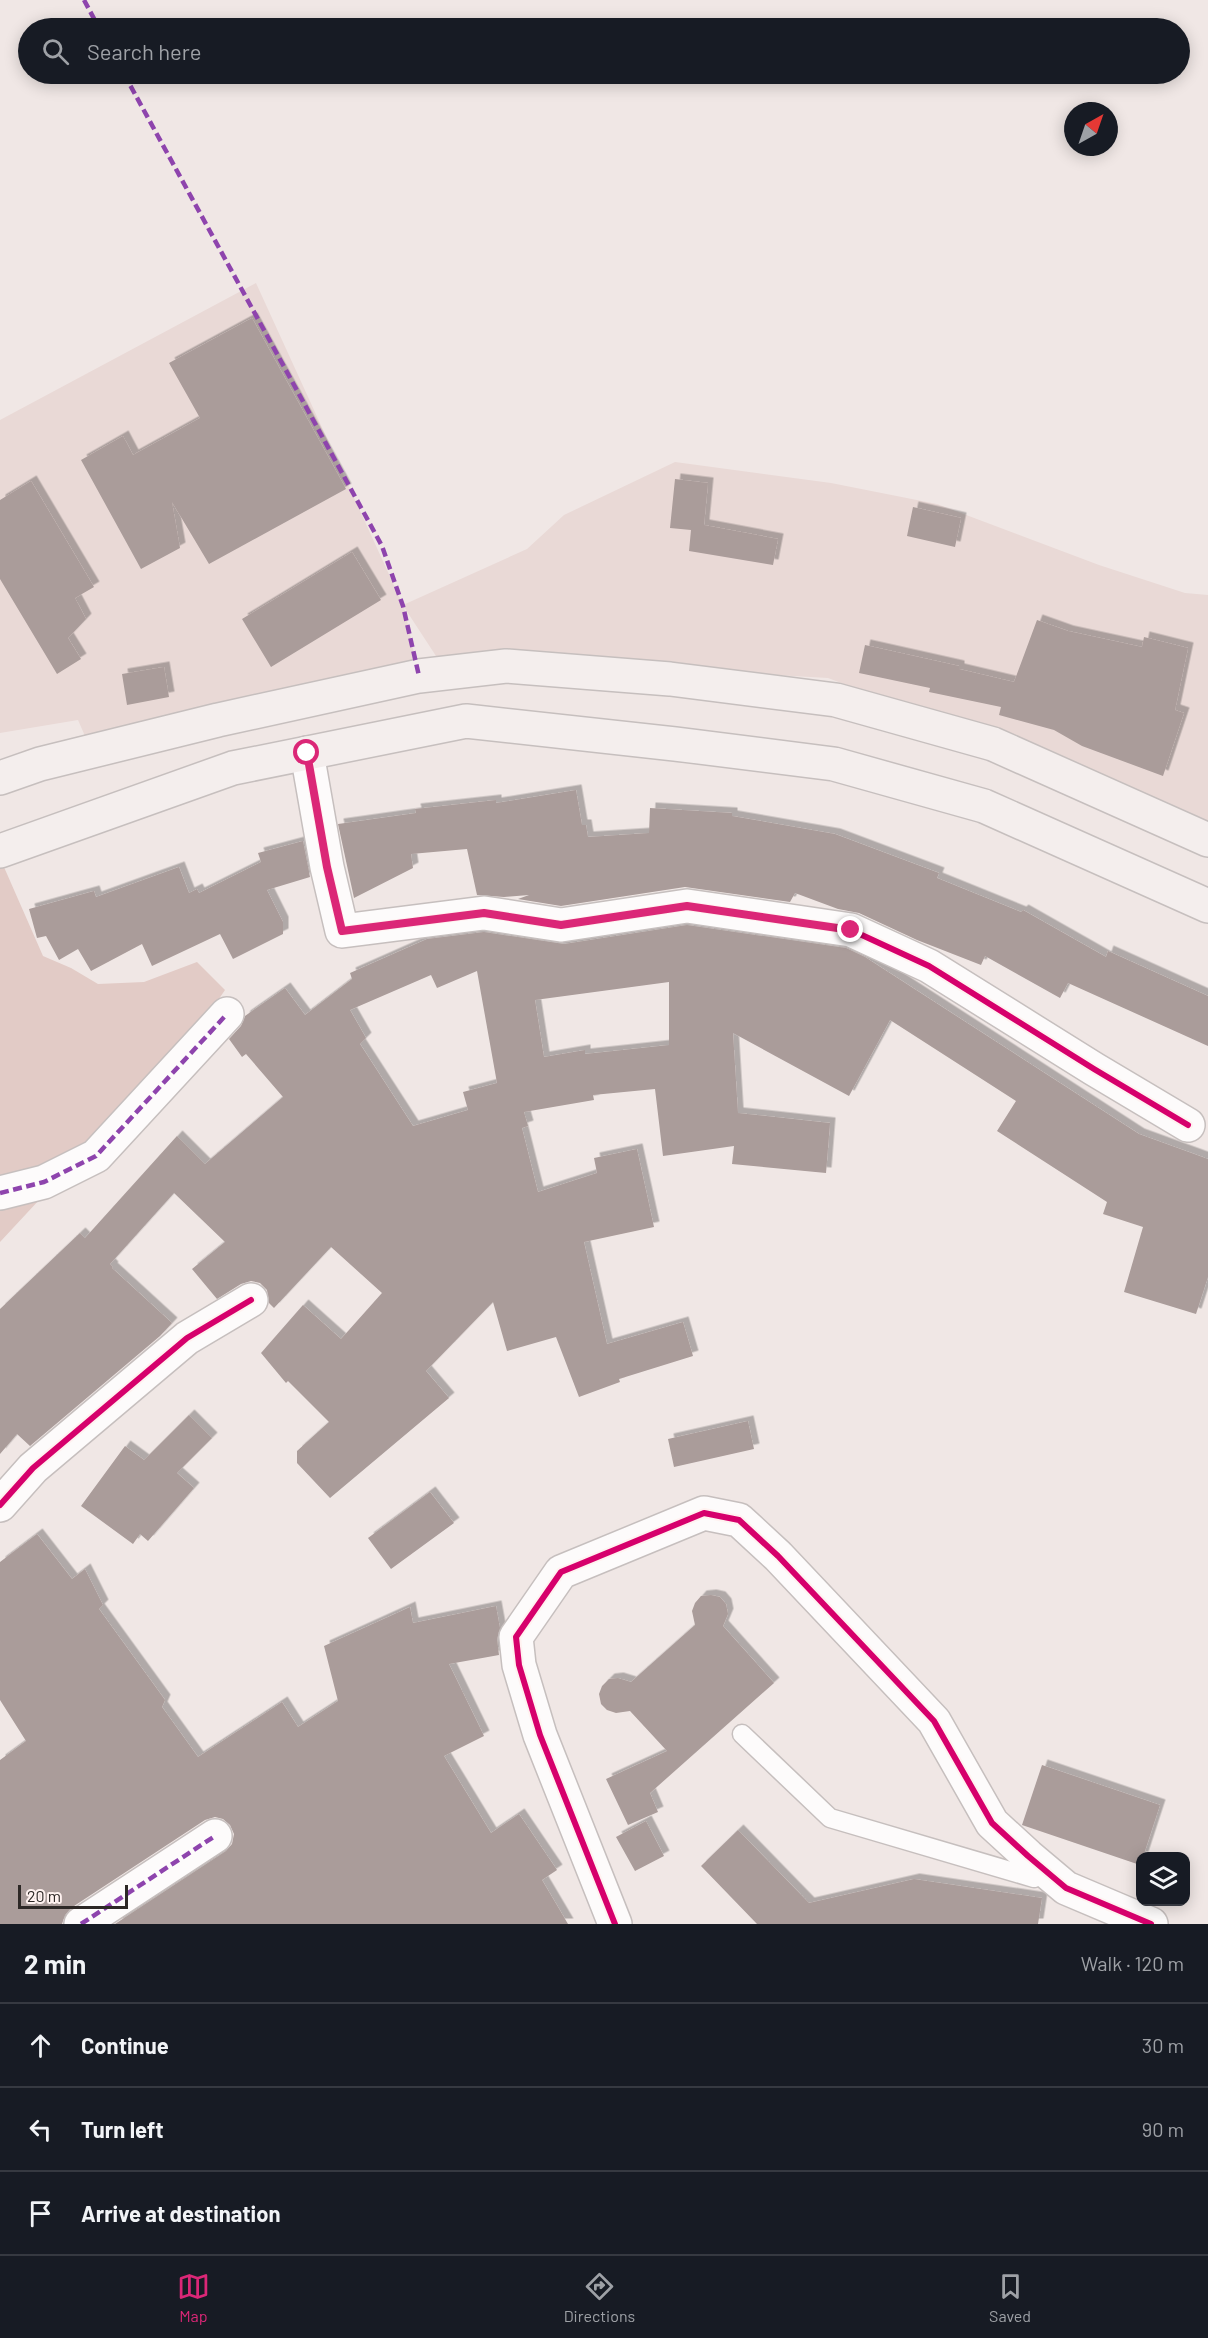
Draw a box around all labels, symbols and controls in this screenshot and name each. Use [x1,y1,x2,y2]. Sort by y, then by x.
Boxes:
search box [18,18,1190,84]
icon: search [39,35,72,68]
text: Search here [87,38,201,64]
north arrow [1064,102,1118,156]
route start [293,739,319,765]
route end [837,916,863,942]
map controls [1136,1852,1190,1906]
button: layers [1136,1852,1190,1906]
scale bar [18,1882,128,1910]
text: 20 m [27,1886,61,1905]
text: 2 min [24,1948,86,1979]
text: Walk · 120 m [1081,1951,1184,1975]
icon: ahead [24,2029,57,2062]
text: Continue [81,2032,169,2058]
text: 30 m [1142,2033,1184,2057]
icon: left [24,2113,57,2146]
text: Turn left [81,2116,164,2142]
text: 90 m [1142,2117,1184,2141]
icon: arrive [24,2197,57,2230]
text: Arrive at destination [81,2200,280,2226]
tab: Map [177,2270,210,2325]
tab: Directions [564,2270,635,2325]
tab: Saved [989,2270,1031,2325]

